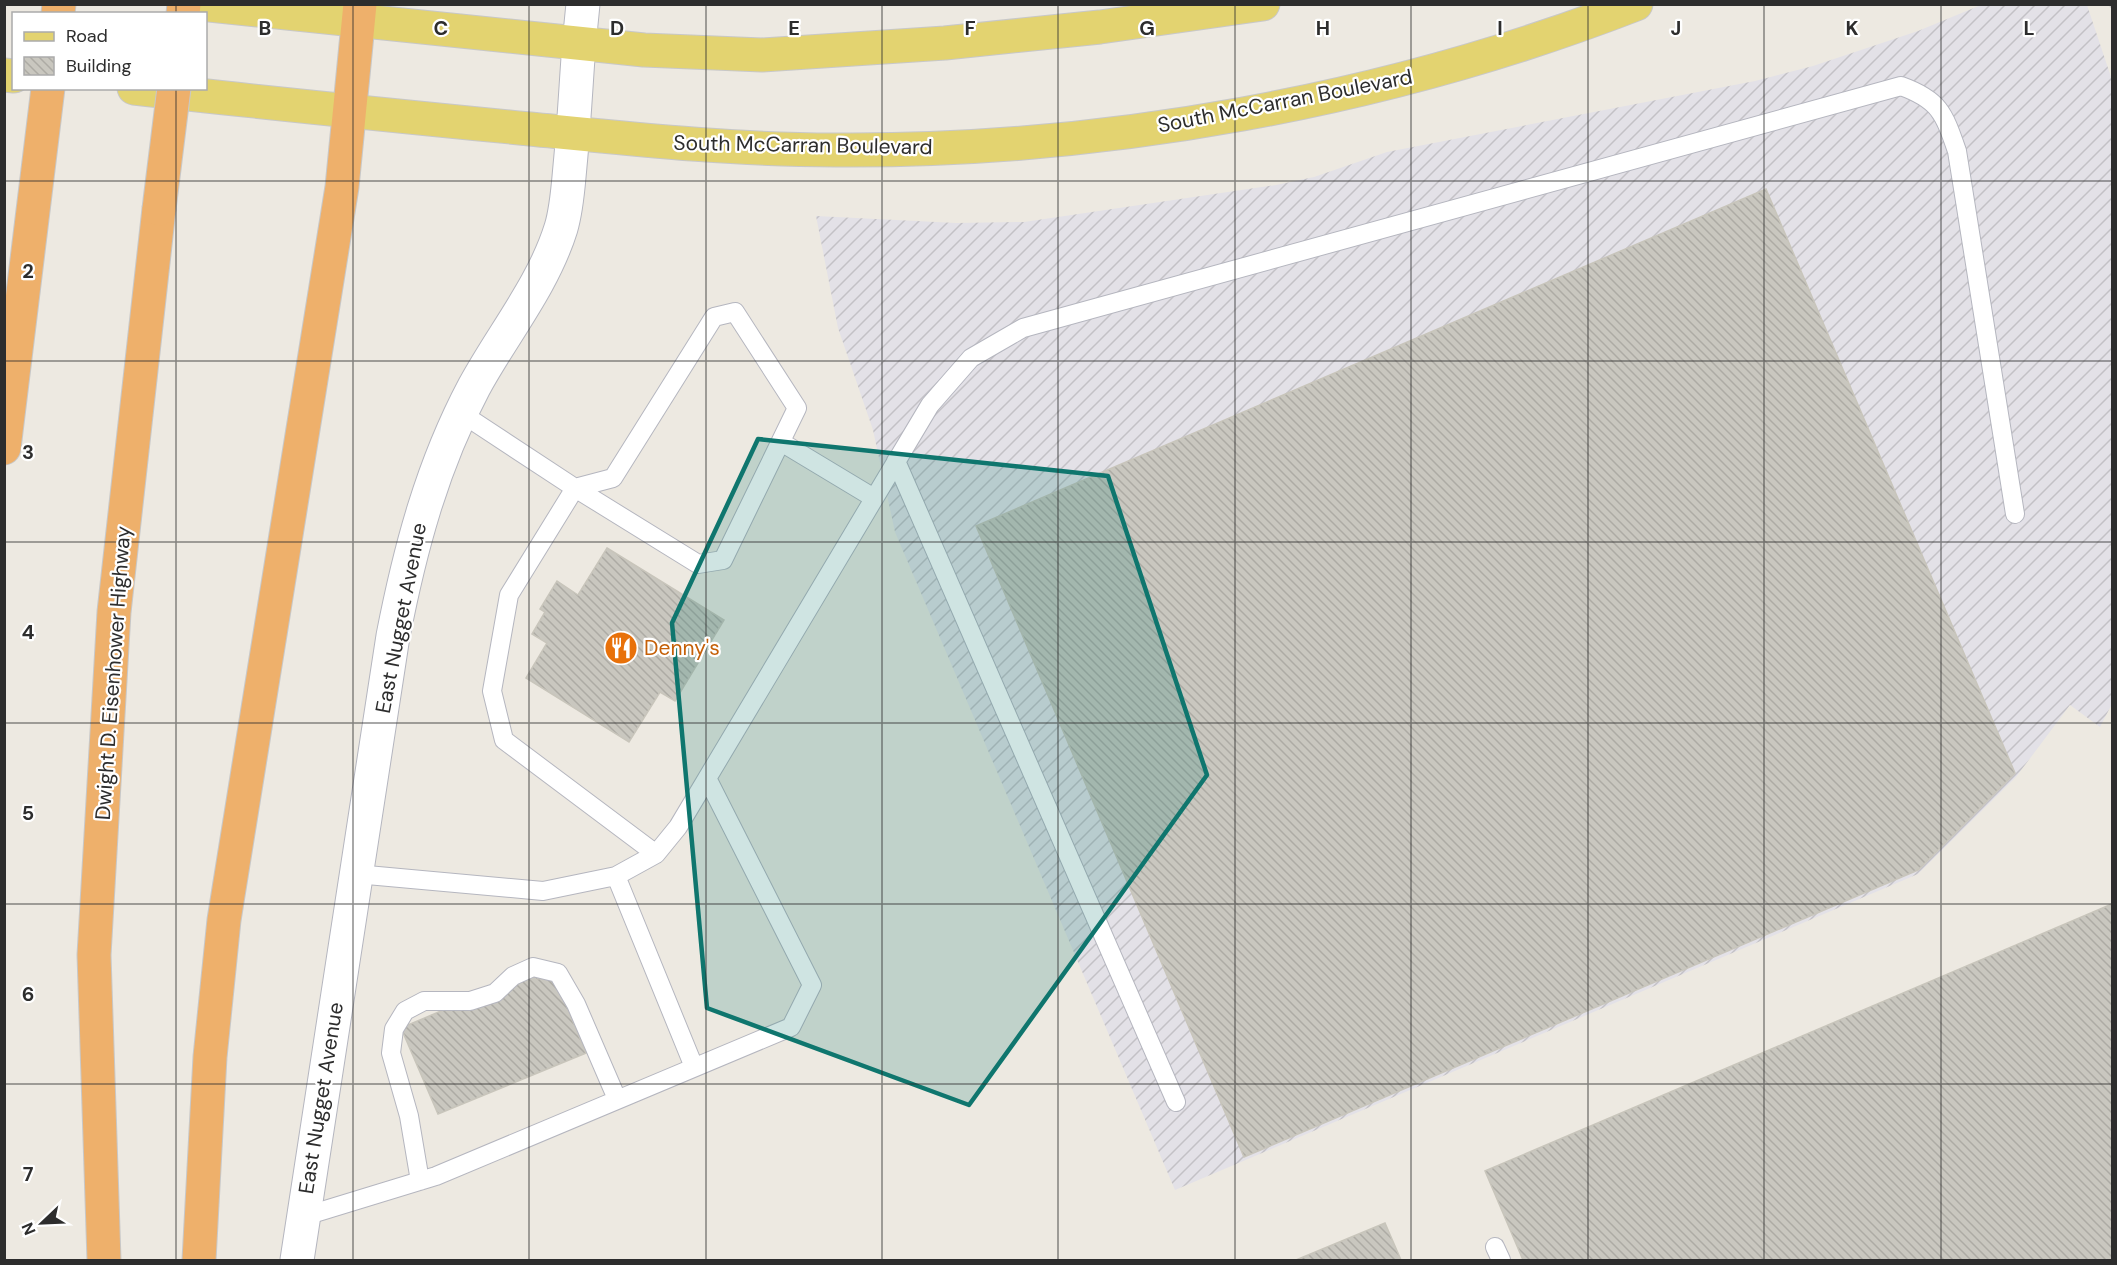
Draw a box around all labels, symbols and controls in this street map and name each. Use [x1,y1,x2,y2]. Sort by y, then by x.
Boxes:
legend [12,12,207,90]
text: B [259,15,271,41]
text: C [434,15,448,41]
text: D [610,15,624,41]
text: E [788,15,800,41]
text: F [964,15,976,41]
text: G [1139,15,1155,41]
text: H [1316,15,1330,41]
text: I [1497,15,1503,41]
text: J [1671,15,1681,41]
text: K [1845,15,1859,41]
text: L [2023,15,2035,41]
text: Road [66,24,108,48]
text: Building [66,54,131,78]
street label: South McCarran Boulevard [1155,63,1415,139]
street label: South McCarran Boulevard [673,129,933,161]
text: 2 [22,258,34,284]
text: 3 [22,439,34,465]
street label: East Nugget Avenue [369,520,433,716]
street label: Dwight D. Eisenhower Highway [89,525,137,821]
text: 4 [22,619,35,645]
restaurant icon: Denny's [603,630,639,666]
place label: Denny's [644,634,720,662]
text: 5 [22,800,34,826]
text: 6 [22,981,34,1007]
street label: East Nugget Avenue [292,1000,350,1196]
text: 7 [23,1161,34,1187]
north arrow [12,1193,72,1253]
text: N [17,1219,41,1238]

